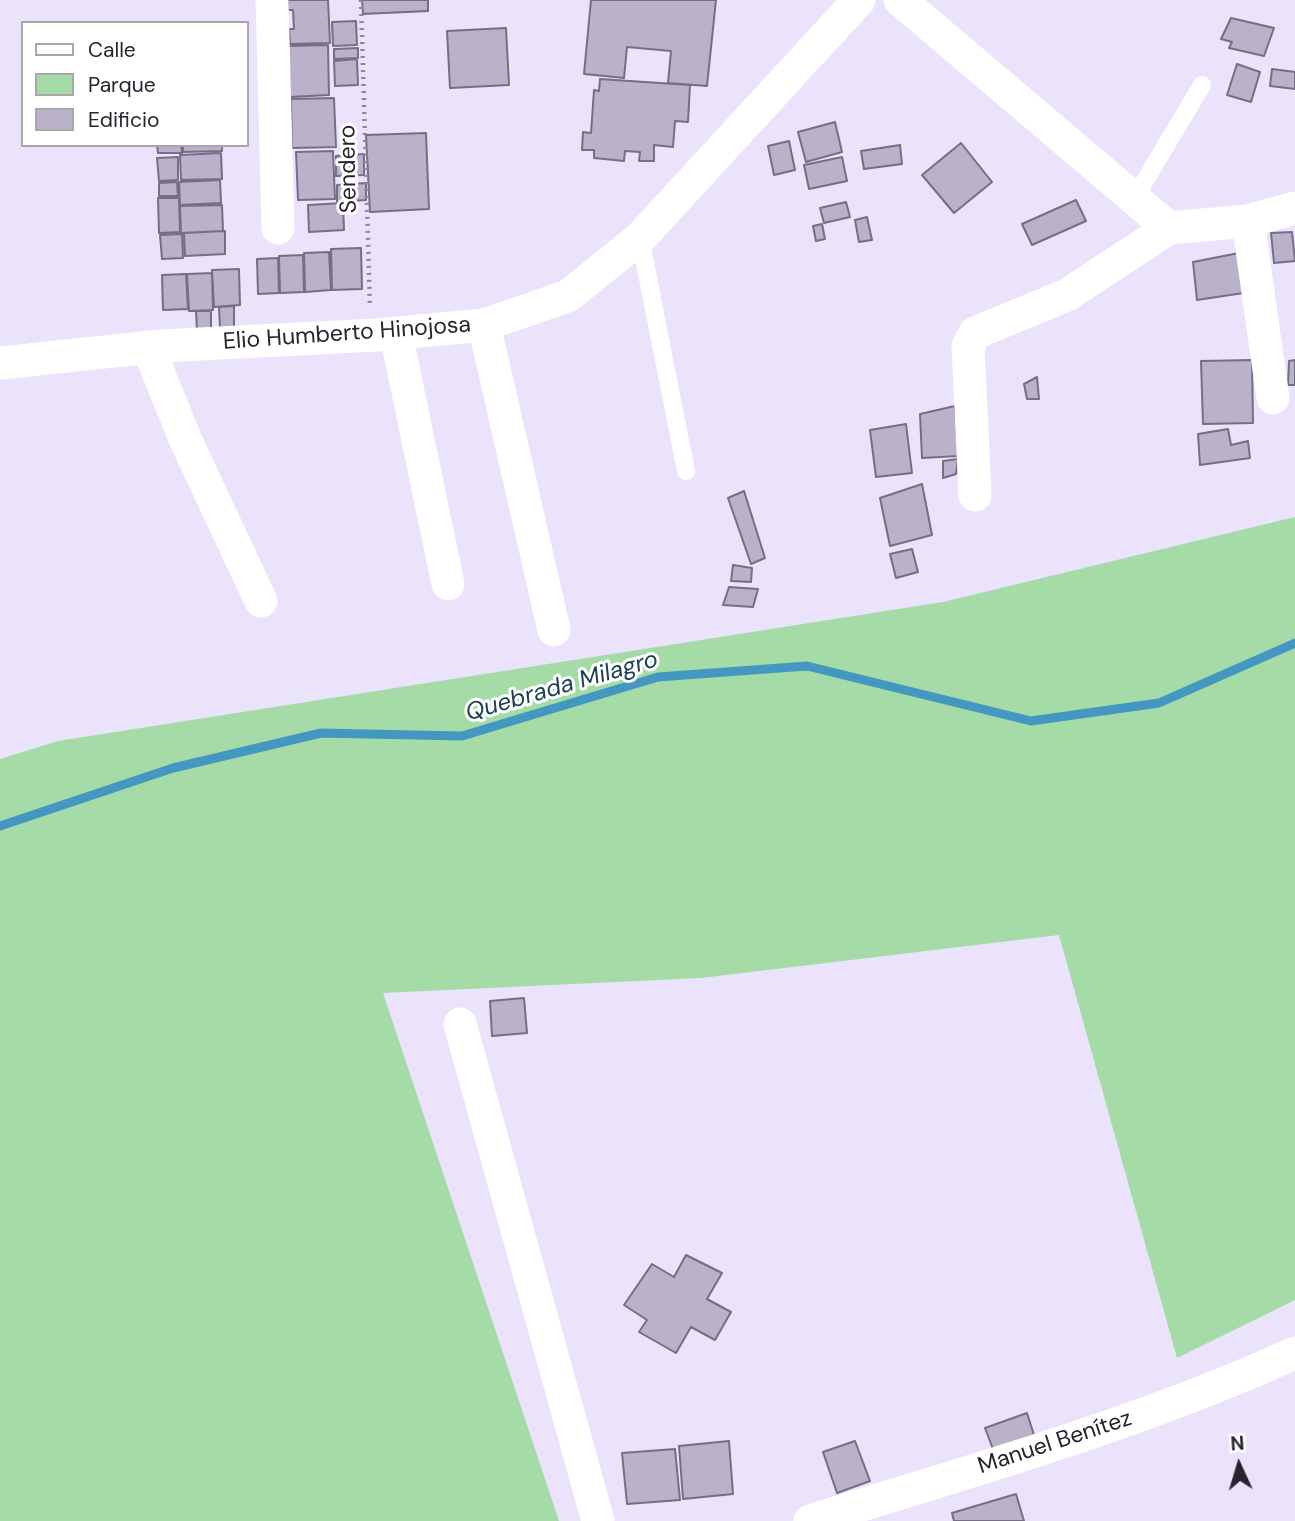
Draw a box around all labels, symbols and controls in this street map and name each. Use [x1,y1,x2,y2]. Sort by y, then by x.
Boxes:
legend [21,21,248,147]
text: Calle [88,36,136,64]
text: Parque [88,71,156,99]
text: Edificio [88,106,159,134]
street label: Sendero [334,124,364,214]
street label: Elio Humberto Hinojosa [222,312,472,356]
water label: Quebrada Milagro [462,646,662,728]
street label: Manuel Benítez [975,1405,1135,1481]
north arrow [1204,1430,1274,1500]
text: N [1230,1431,1245,1457]

